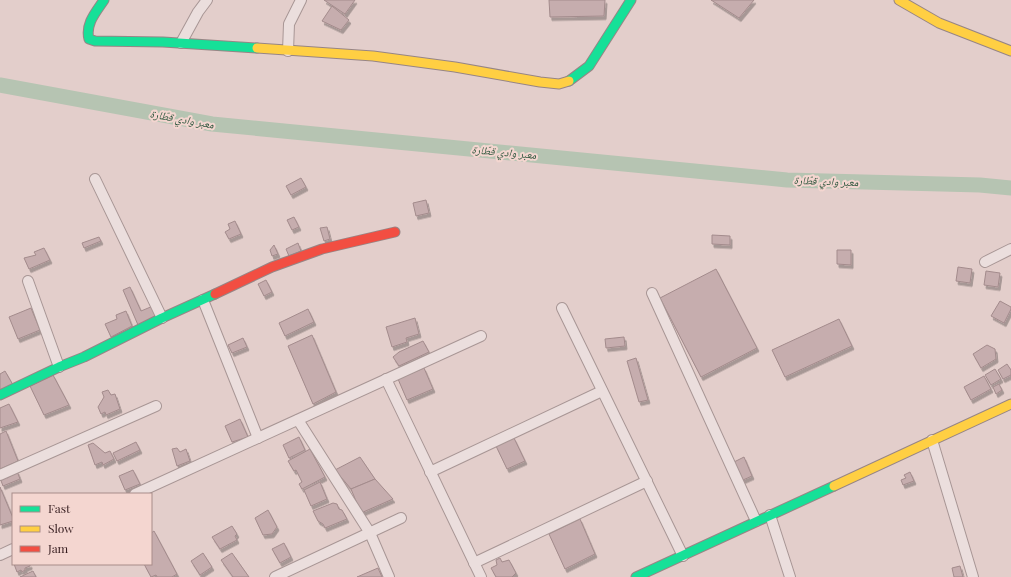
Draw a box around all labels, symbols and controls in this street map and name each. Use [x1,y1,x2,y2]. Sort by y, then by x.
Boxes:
water label: معبر وادي قطّارة [148,105,215,133]
water label: معبر وادي قطّارة [471,141,537,164]
water label: معبر وادي قطّارة [793,172,859,191]
legend [12,493,152,565]
text: Fast [48,500,71,516]
text: Slow [48,520,74,536]
text: Jam [47,540,69,556]

